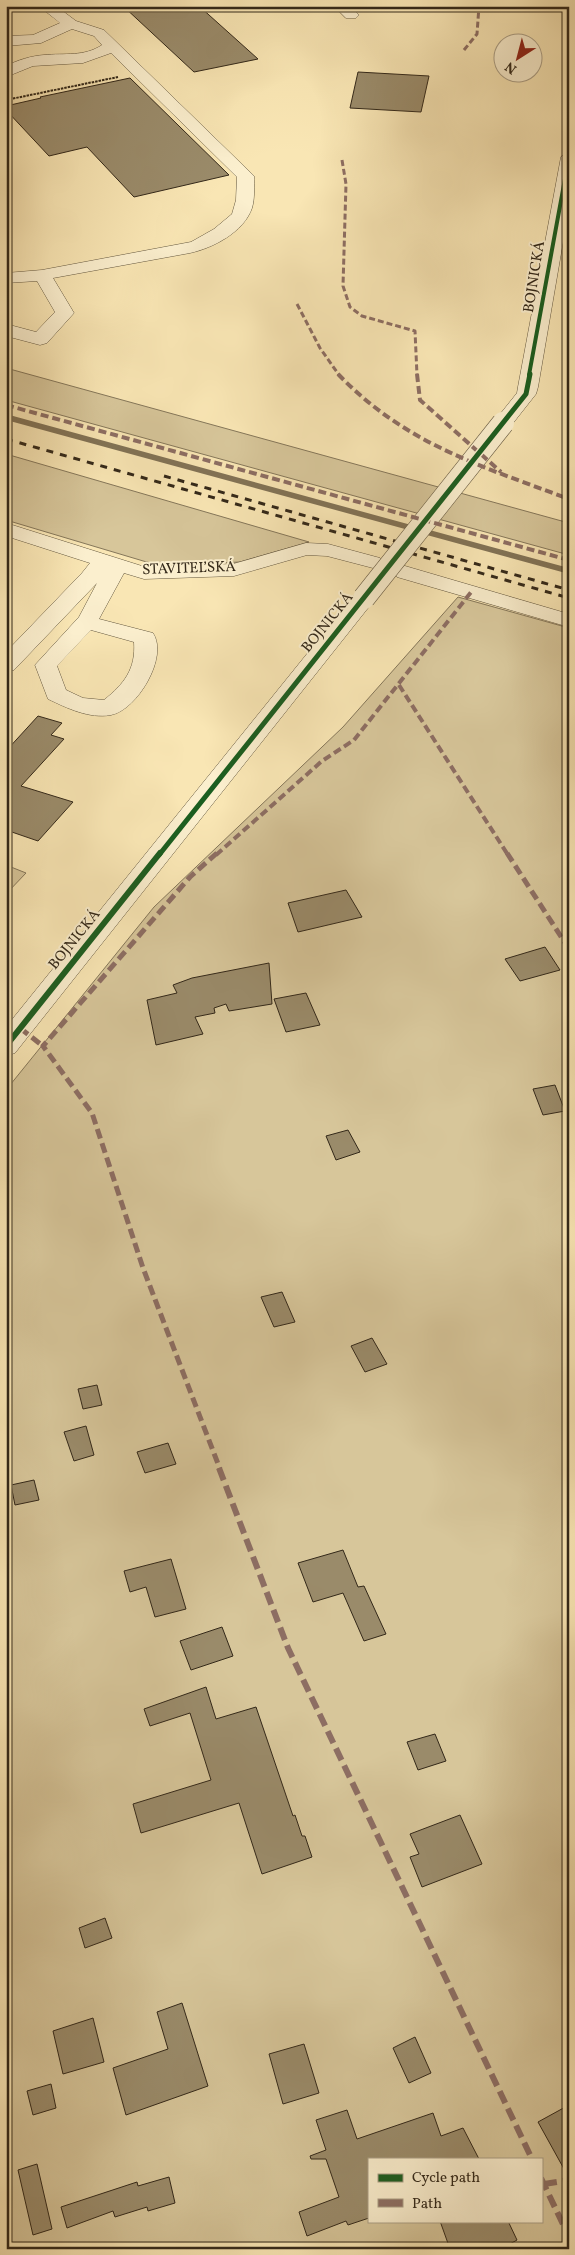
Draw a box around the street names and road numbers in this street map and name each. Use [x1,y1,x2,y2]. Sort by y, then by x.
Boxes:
street label: BOJNICKÁ [519,239,551,314]
street label: STAVITEĽSKÁ [142,557,237,581]
street label: BOJNICKÁ [297,588,359,658]
street label: BOJNICKÁ [44,905,106,975]

